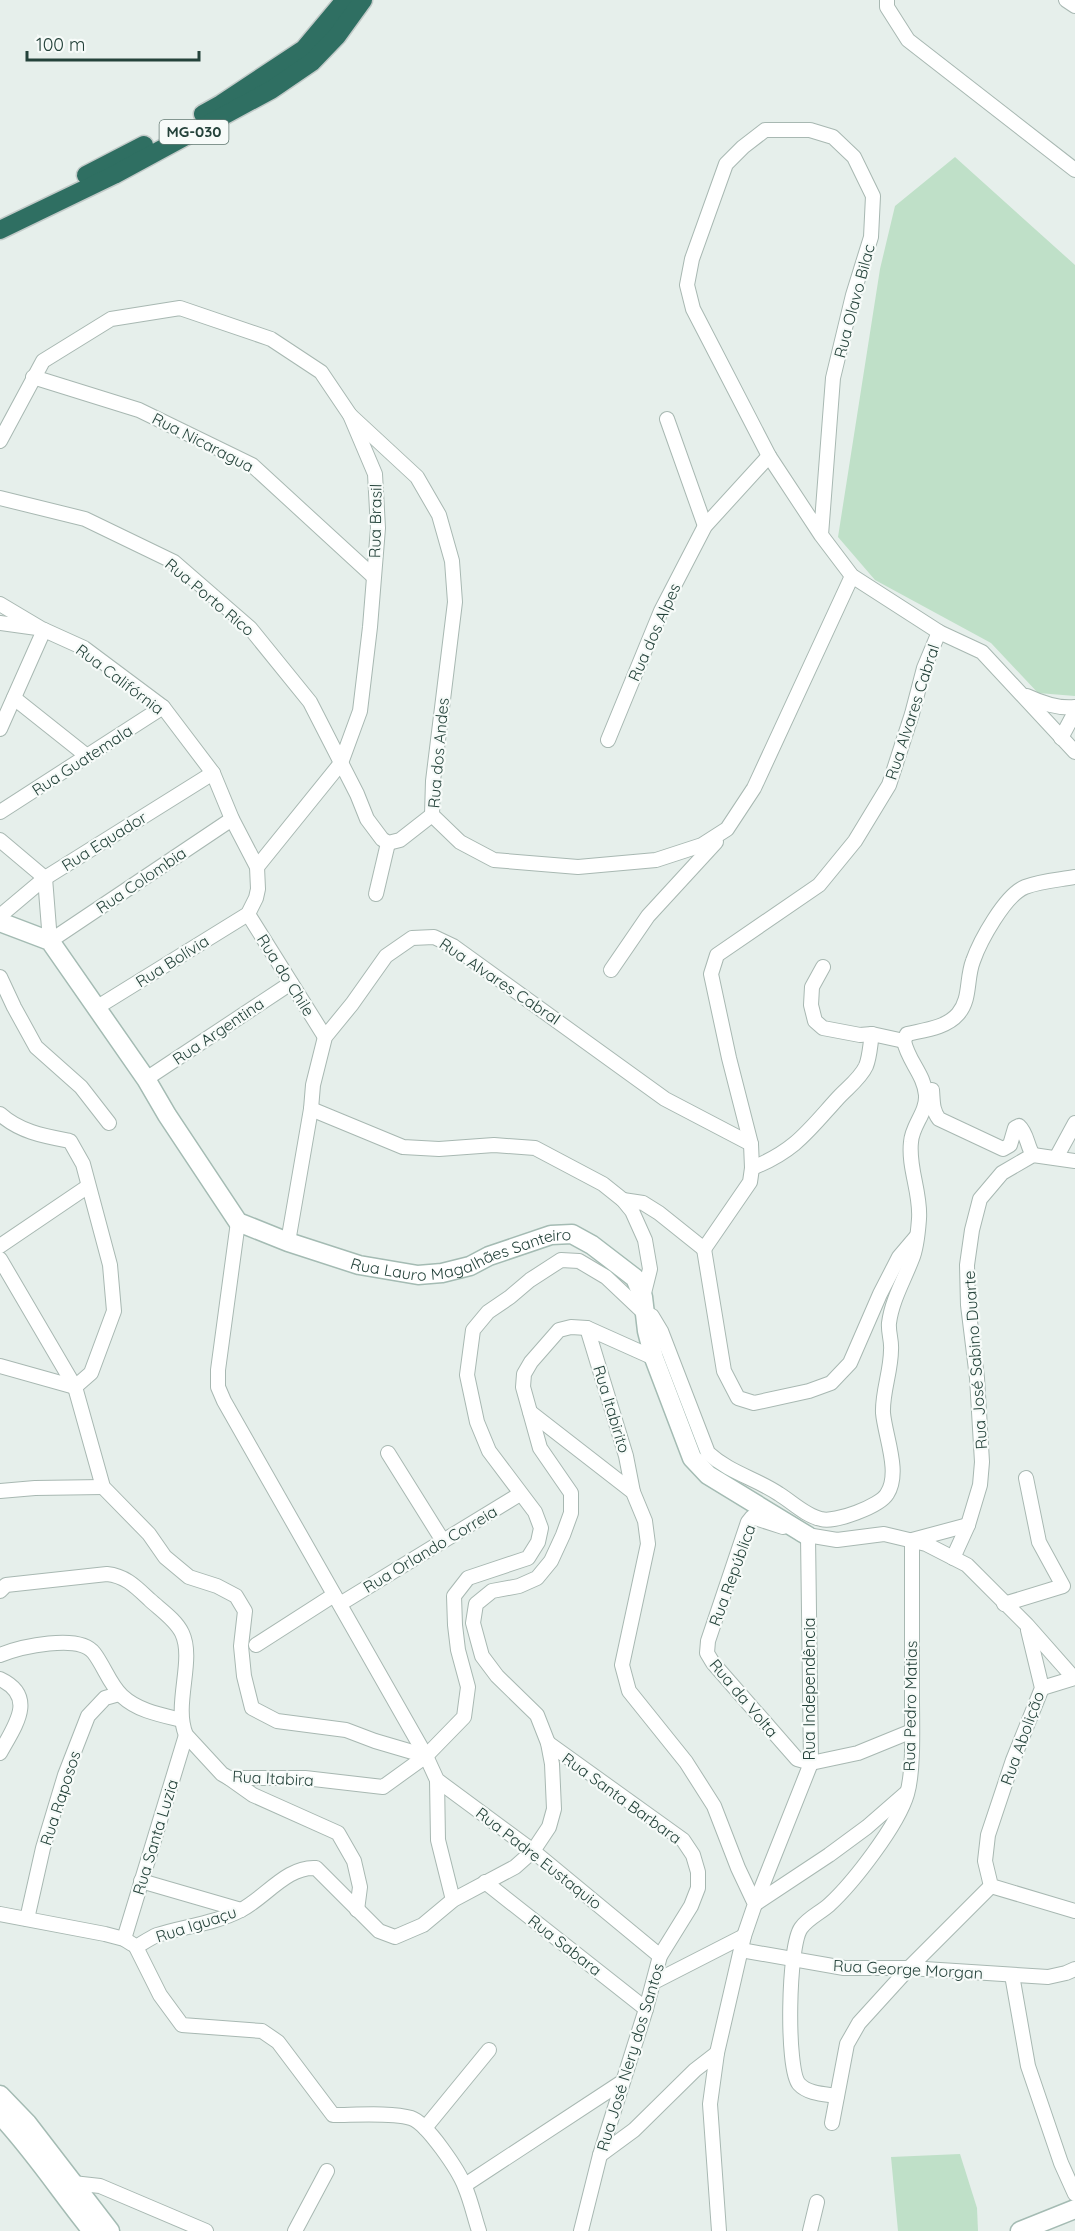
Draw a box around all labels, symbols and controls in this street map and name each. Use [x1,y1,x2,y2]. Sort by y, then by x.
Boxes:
scale bar [27,24,200,62]
text: 100 m [36,33,85,56]
road number: MG-030 [160,120,228,144]
street label: Rua Olavo Bilac [829,242,879,360]
street label: Rua Nicaragua [149,408,257,476]
street label: Rua Brasil [364,484,386,558]
street label: Rua Porto Rico [161,554,259,640]
street label: Rua dos Alpes [623,580,685,684]
street label: Rua Califórnia [72,639,168,719]
street label: Rua Alvares Cabral [881,642,943,782]
street label: Rua dos Andes [423,697,453,809]
street label: Rua Guatemala [28,720,136,800]
street label: Rua Equador [58,807,150,875]
street label: Rua Colombia [92,843,190,917]
street label: Rua do Chile [253,930,319,1020]
street label: Rua Bolívia [132,931,212,991]
street label: Rua Alvares Cabral [436,933,564,1029]
street label: Rua Argentina [169,993,267,1069]
street label: Rua Lauro Magalhães Santeiro [348,1224,572,1285]
street label: Rua José Sabino Duarte [959,1270,991,1450]
street label: Rua Itabirito [589,1363,635,1455]
street label: Rua Orlando Correia [359,1501,501,1597]
street label: Rua República [704,1521,760,1629]
street label: Rua Independência [799,1617,819,1761]
street label: Rua Pedro Matias [899,1641,921,1771]
street label: Rua da Volta [705,1655,783,1741]
street label: Rua Abolição [996,1688,1048,1788]
street label: Rua Raposos [35,1748,85,1848]
street label: Rua Santa Barbara [558,1748,686,1848]
street label: Rua Itabira [232,1766,314,1790]
street label: Rua Santa Luzia [128,1777,182,1897]
street label: Rua Padre Eustaquio [472,1803,606,1913]
street label: Rua Iguaçu [153,1902,239,1946]
street label: Rua Sabara [524,1910,606,1980]
street label: Rua George Morgan [832,1955,984,1983]
street label: Rua José Nery dos Santos [592,1961,668,2153]

